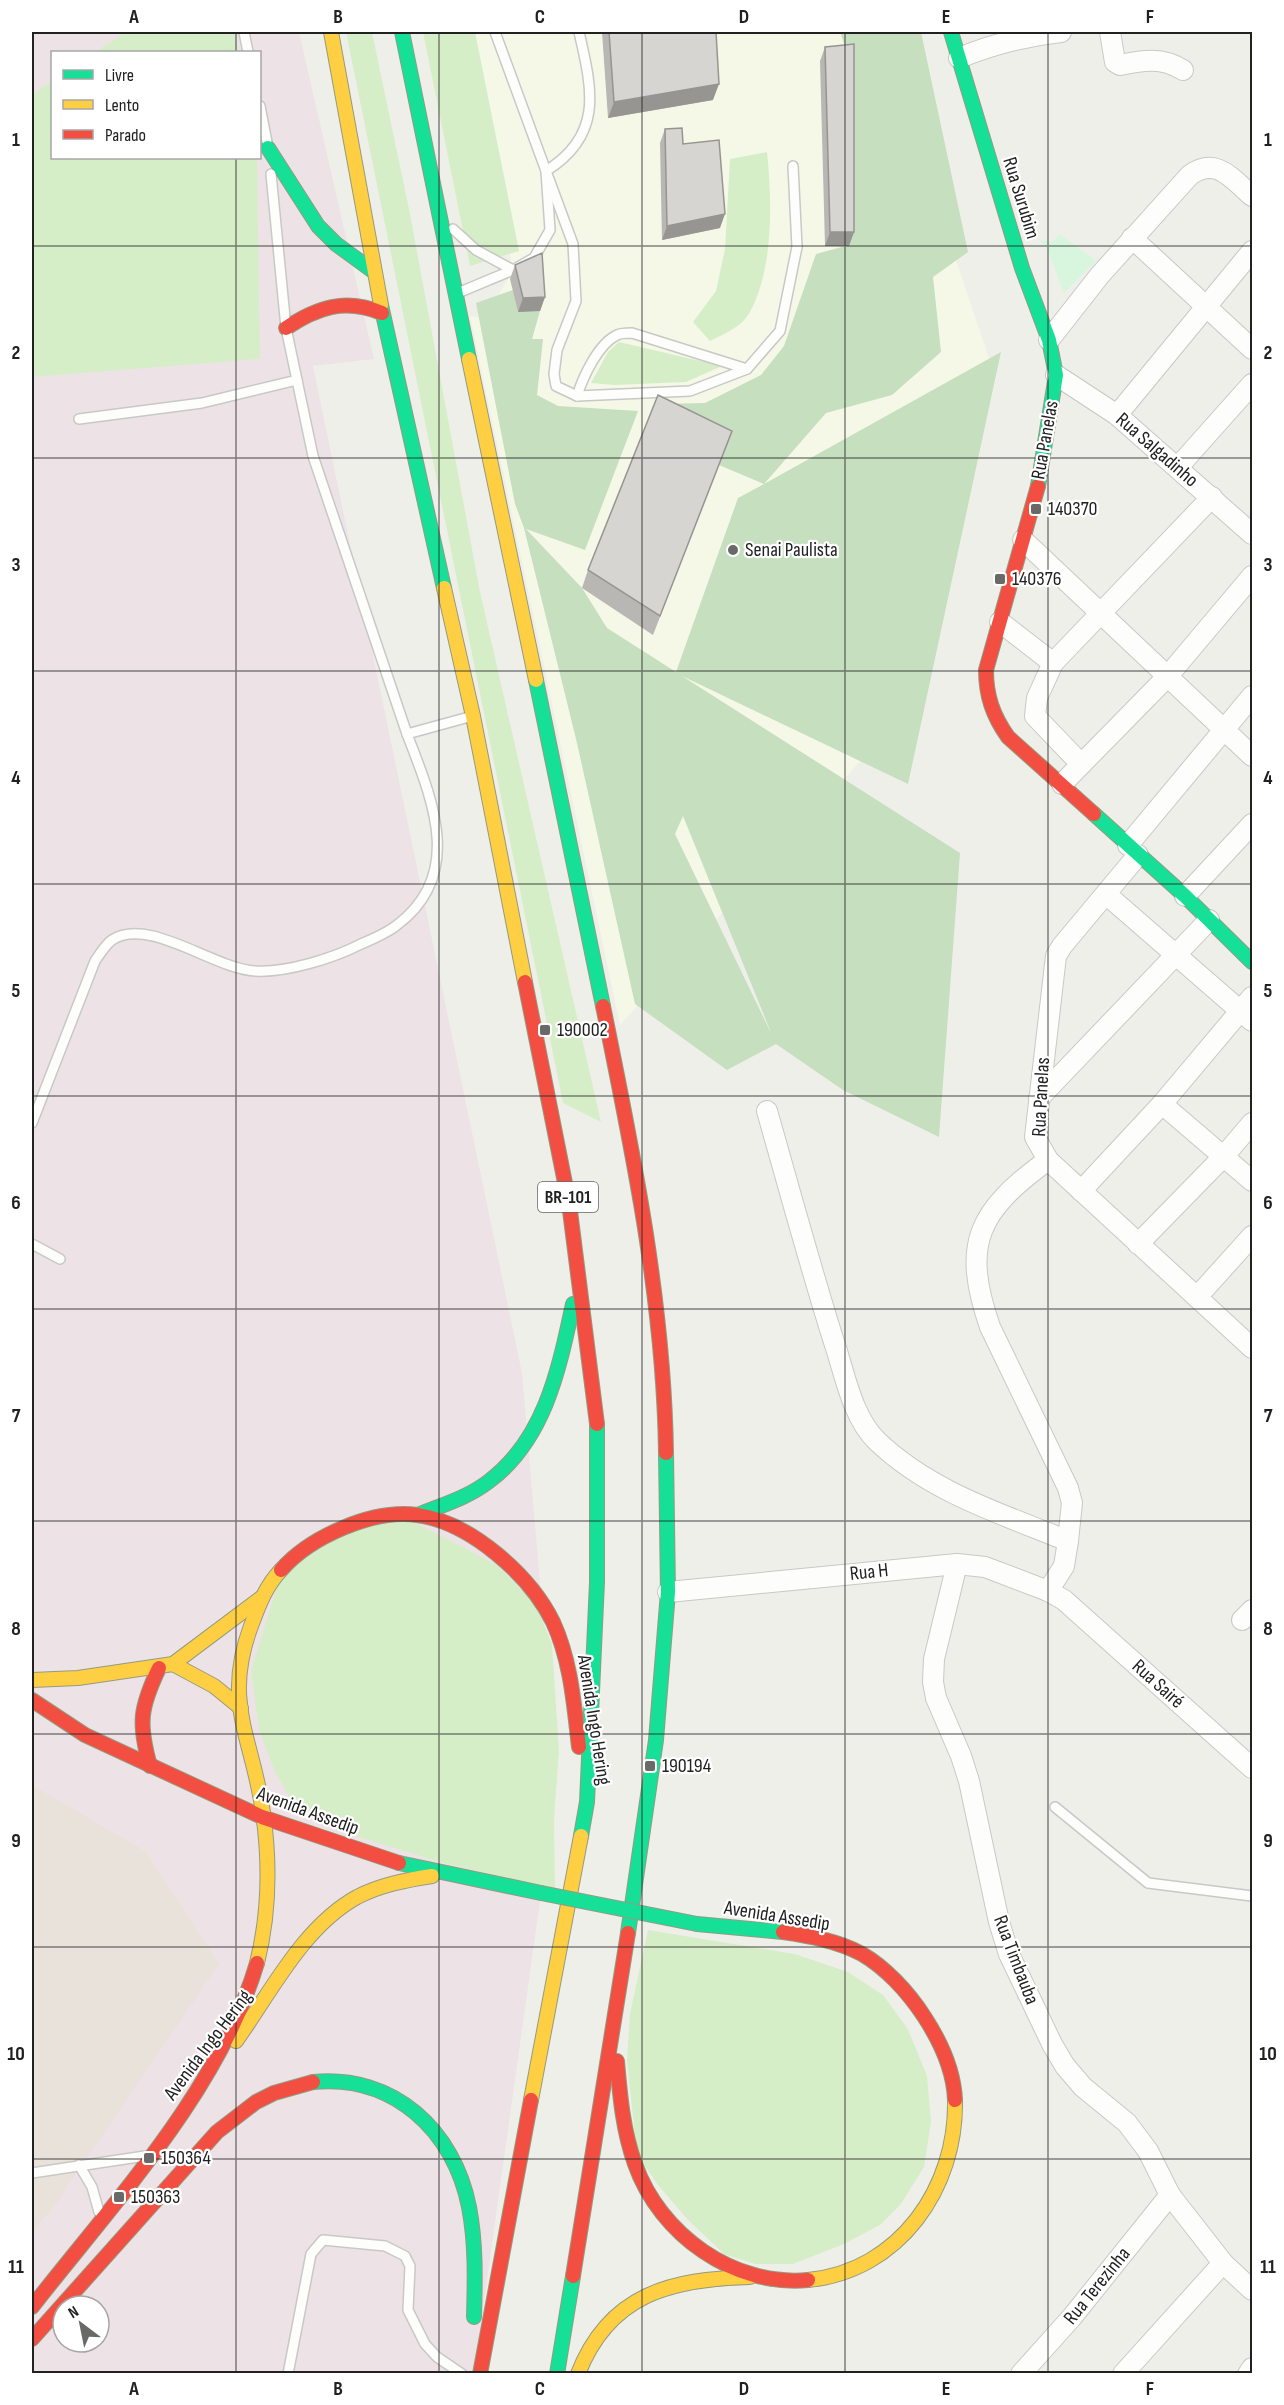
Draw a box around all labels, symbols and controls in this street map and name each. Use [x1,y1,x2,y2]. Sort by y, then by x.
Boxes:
text: A [128,5,139,29]
text: B [333,5,343,29]
text: C [535,5,545,29]
text: D [739,5,749,29]
text: E [942,5,950,29]
text: F [1146,5,1154,29]
legend [51,51,261,159]
text: Livre [105,65,134,86]
text: Lento [105,95,139,116]
text: Parado [105,125,146,146]
text: 1 [12,128,20,152]
text: 1 [1264,128,1272,152]
street label: Rua Surubim [997,154,1045,242]
text: 2 [12,341,20,365]
text: 2 [1264,341,1272,365]
street label: Rua Panelas [1026,399,1064,481]
street label: Rua Salgadinho [1111,408,1203,492]
place label: 140370 [1048,497,1098,521]
marker: 140370 [1029,502,1043,516]
place label: Senai Paulista [745,538,838,562]
marker: Senai Paulista [726,543,740,557]
text: 3 [12,553,21,577]
text: 3 [1264,553,1273,577]
place label: 140376 [1012,567,1061,591]
marker: 140376 [993,572,1007,586]
text: 4 [11,766,21,790]
text: 4 [1263,766,1273,790]
text: 5 [12,979,21,1003]
text: 5 [1264,979,1273,1003]
place label: 190002 [557,1018,608,1042]
marker: 190002 [538,1023,552,1037]
street label: Rua Panelas [1027,1057,1055,1137]
road number: BR-101 [538,1182,598,1212]
text: 6 [11,1191,21,1215]
text: 6 [1263,1191,1273,1215]
text: 7 [12,1404,21,1428]
text: 7 [1264,1404,1273,1428]
street label: Rua H [849,1558,889,1586]
text: 8 [11,1617,21,1641]
text: 8 [1263,1617,1273,1641]
street label: Avenida Ingo Hering [572,1652,616,1787]
street label: Rua Sairé [1127,1654,1189,1714]
place label: 190194 [662,1754,711,1778]
marker: 190194 [643,1759,657,1773]
street label: Avenida Assedip [253,1781,362,1841]
text: 9 [11,1829,21,1853]
text: 9 [1263,1829,1273,1853]
street label: Avenida Assedip [721,1896,832,1936]
street label: Rua Timbauba [988,1912,1044,2008]
street label: Avenida Ingo Hering [158,1985,257,2106]
text: 10 [7,2042,25,2066]
text: 10 [1259,2042,1277,2066]
place label: 150364 [161,2146,211,2170]
marker: 150364 [142,2151,156,2165]
place label: 150363 [131,2185,180,2209]
marker: 150363 [112,2190,126,2204]
street label: Rua Terezinha [1059,2243,1135,2329]
text: 11 [8,2255,24,2279]
text: 11 [1260,2255,1276,2279]
north arrow [51,2294,111,2354]
text: N [65,2302,83,2323]
text: A [128,2377,139,2401]
text: B [333,2377,343,2401]
text: C [535,2377,545,2401]
text: D [739,2377,749,2401]
text: E [942,2377,950,2401]
text: F [1146,2377,1154,2401]

